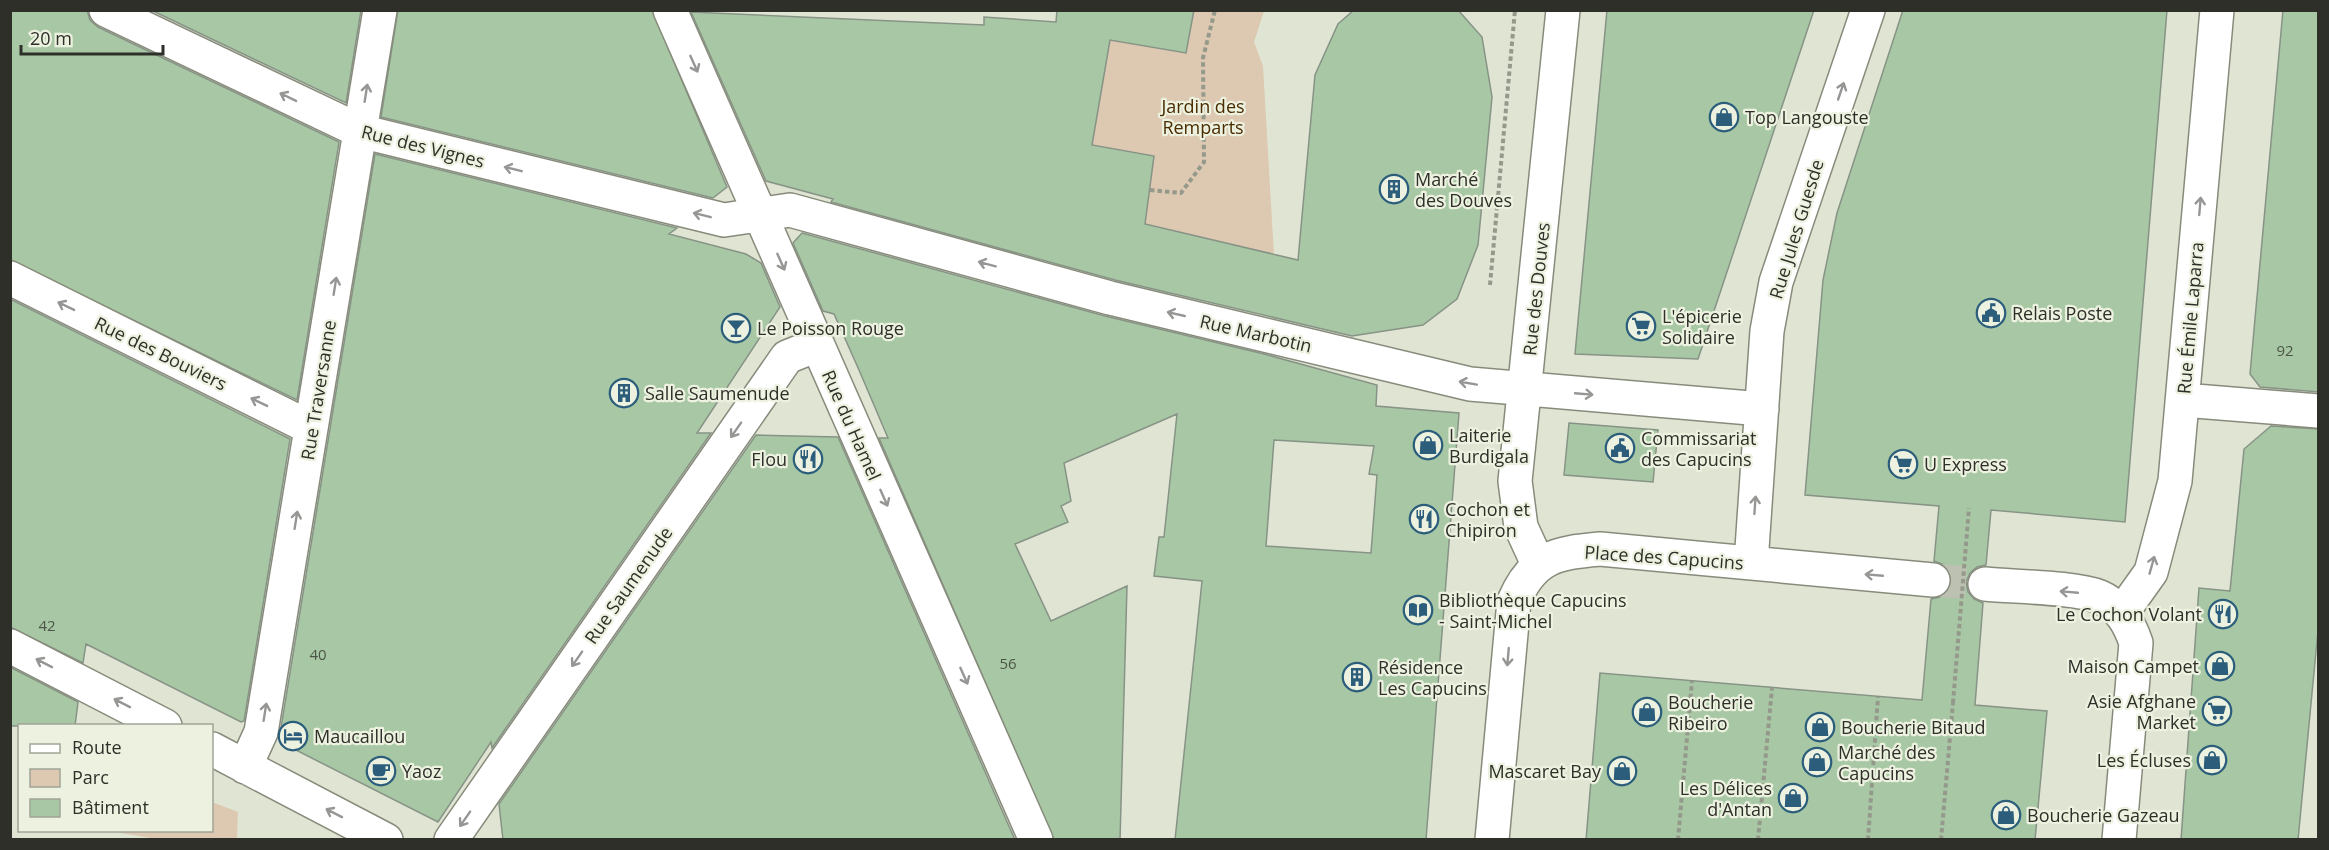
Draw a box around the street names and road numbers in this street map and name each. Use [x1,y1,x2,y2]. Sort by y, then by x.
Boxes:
street label: Rue des Vignes [359,119,487,173]
street label: Rue Jules Guesde [1763,156,1829,302]
street label: Rue des Douves [1517,221,1555,357]
street label: Rue Émile Laparra [2171,241,2209,395]
street label: Rue Marbotin [1198,308,1314,358]
street label: Rue des Bouviers [91,311,231,395]
street label: Rue Traversanne [295,318,341,462]
street label: Rue du Hamel [817,366,887,484]
street label: Rue Saumenude [579,522,677,648]
street label: Place des Capucins [1584,539,1744,575]

